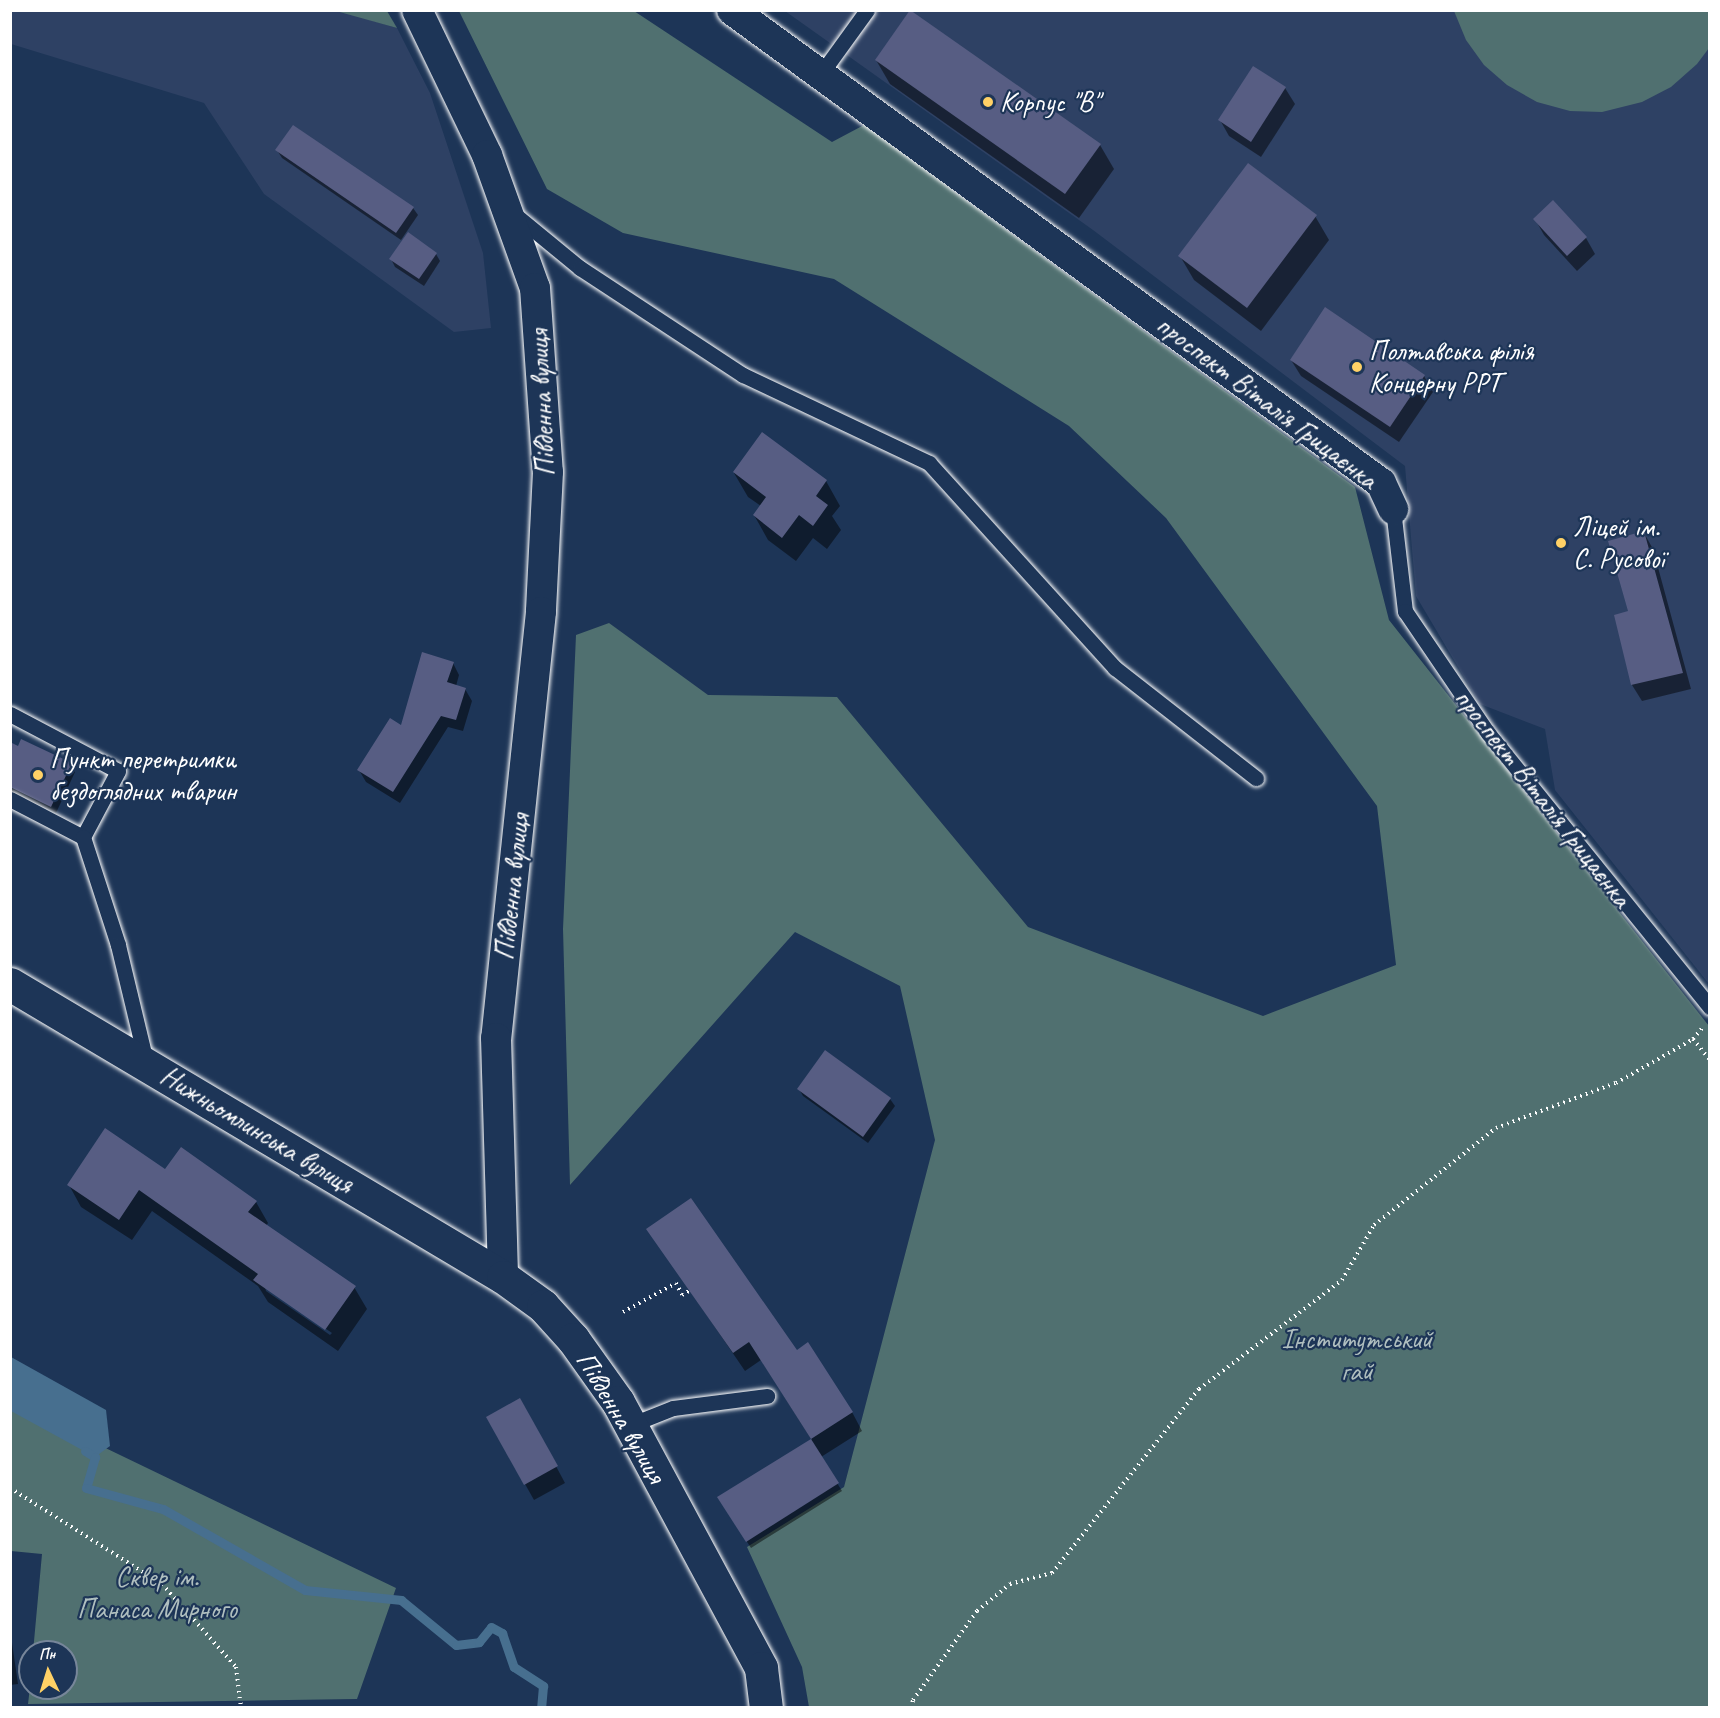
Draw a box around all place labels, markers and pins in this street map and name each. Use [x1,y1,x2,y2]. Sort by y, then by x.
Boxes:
place label: Корпус "В" [1000,85,1099,119]
marker: Корпус "В" [981,95,995,109]
place label: Полтавська філія Концерну РРТ [1369,334,1534,400]
marker: Полтавська філія Концерну РРТ [1350,360,1364,374]
place label: Ліцей ім. С. Русової [1573,510,1665,576]
marker: Ліцей ім. С. Русової [1554,536,1568,550]
place label: Пункт перетримки бездоглядних тварин [50,742,238,808]
marker: Пункт перетримки бездоглядних тварин [31,768,45,782]

